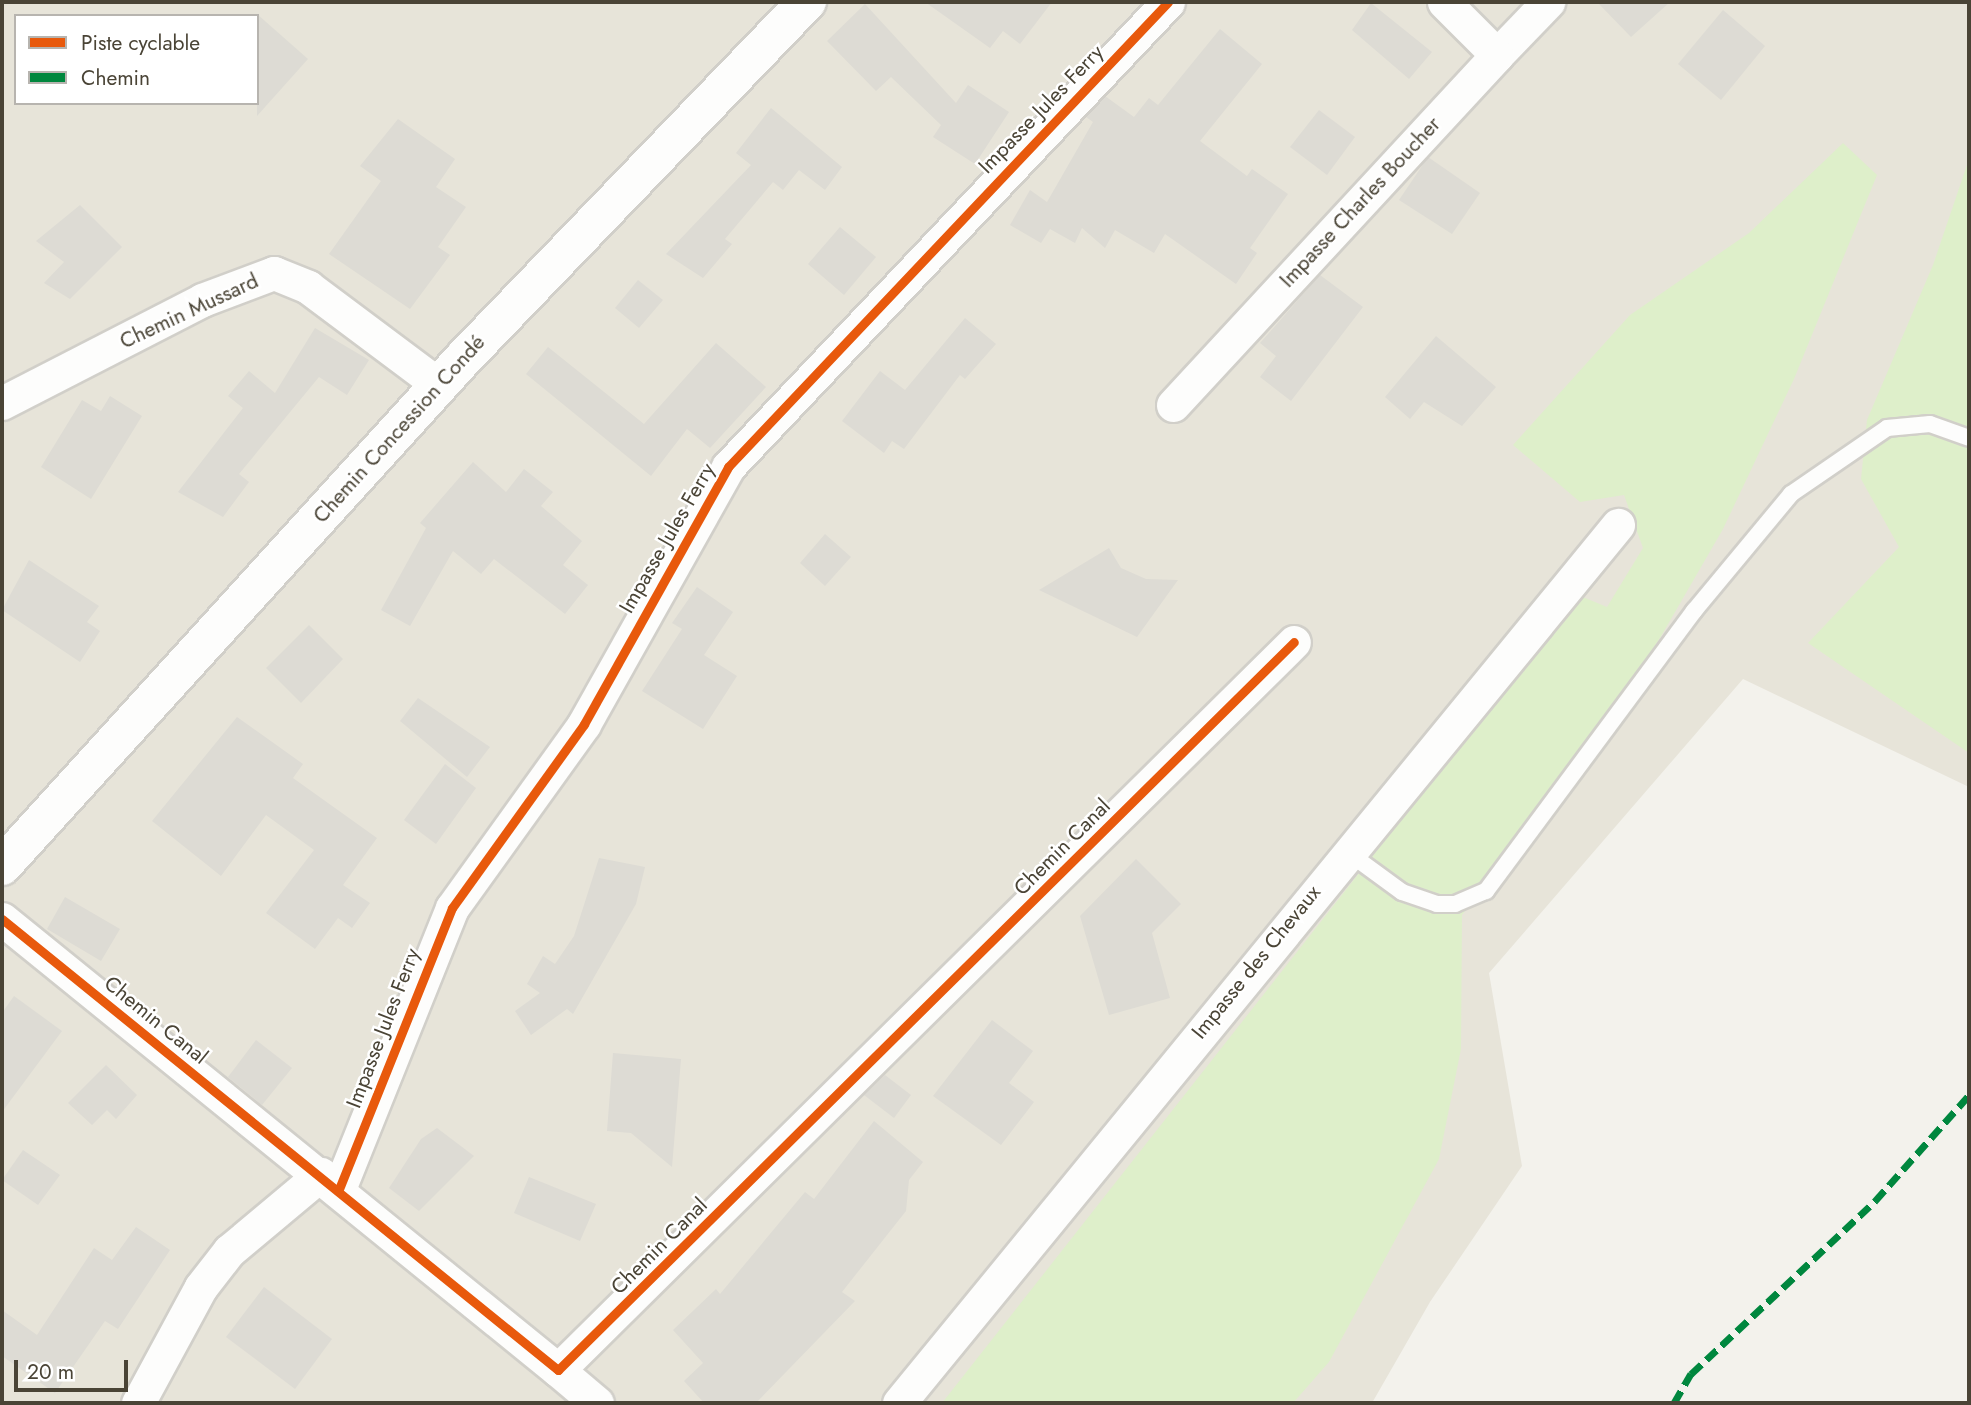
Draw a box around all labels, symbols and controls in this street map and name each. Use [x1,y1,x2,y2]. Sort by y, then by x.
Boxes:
legend [14,14,259,105]
text: Piste cyclable [81,28,200,58]
street label: Impasse Jules Ferry [973,39,1109,179]
text: Chemin [81,63,150,93]
street label: Impasse Charles Boucher [1274,111,1446,293]
street label: Chemin Mussard [116,268,262,354]
street label: Chemin Concession Condé [308,330,490,528]
street label: Impasse Jules Ferry [614,458,720,618]
street label: Chemin Canal [1009,794,1115,900]
street label: Impasse des Chevaux [1186,880,1326,1044]
street label: Impasse Jules Ferry [341,945,425,1111]
street label: Chemin Canal [99,971,213,1069]
street label: Chemin Canal [606,1193,712,1299]
scale bar [18,1346,131,1390]
text: 20 m [27,1357,74,1387]

